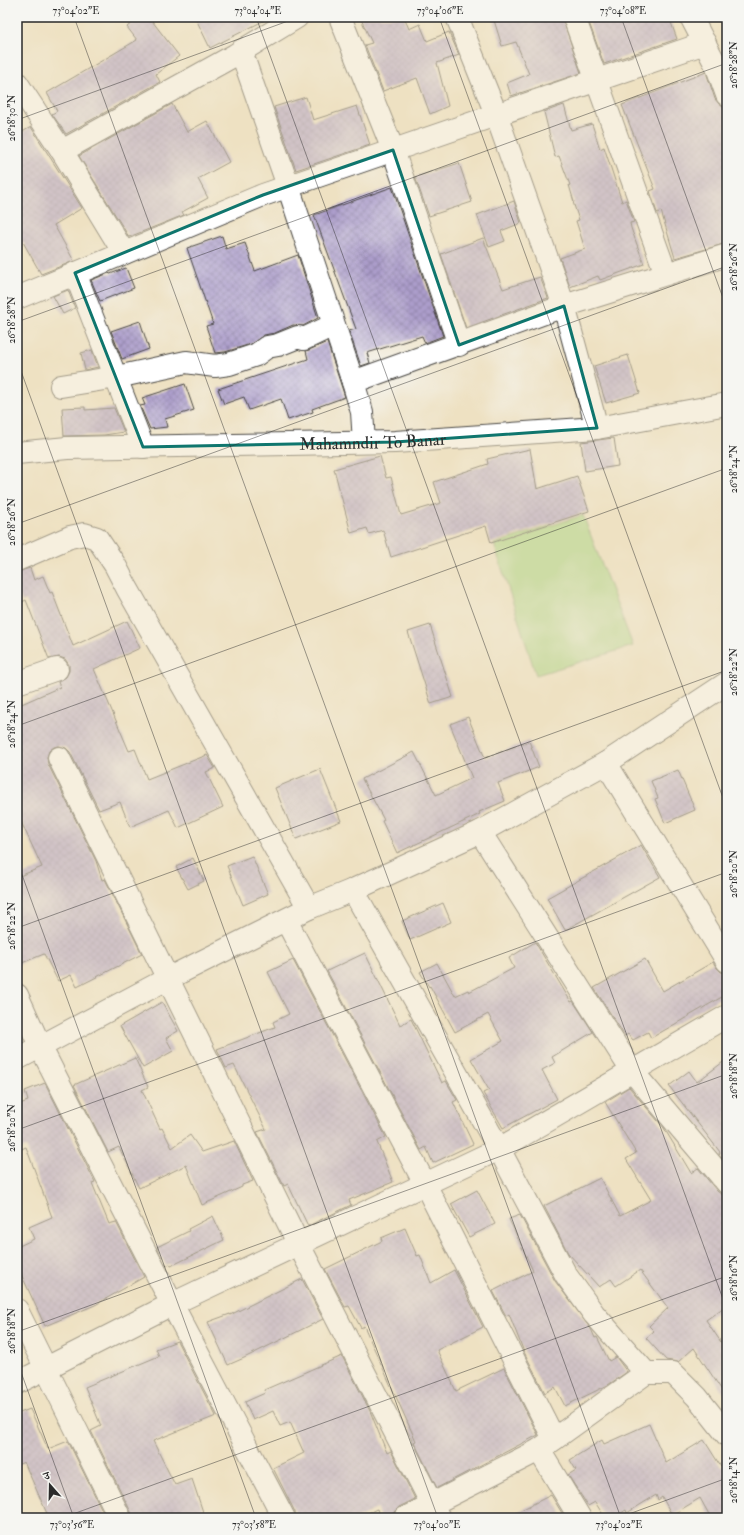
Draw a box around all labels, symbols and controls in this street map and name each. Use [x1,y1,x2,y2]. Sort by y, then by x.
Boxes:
text: 73°04'02"E [53,5,99,17]
text: 73°04'04"E [234,5,282,17]
text: 73°04'06"E [417,5,463,17]
text: 73°04'08"E [600,5,646,17]
text: 26°18'28"N [728,41,740,89]
text: 26°18'30"N [6,95,18,141]
text: 26°18'26"N [728,243,740,291]
text: 26°18'28"N [6,296,18,344]
street label: Mahamndir To Banar [299,428,447,455]
text: 26°18'24"N [728,445,740,493]
text: 26°18'26"N [6,498,18,546]
text: 26°18'22"N [728,648,740,696]
text: 26°18'24"N [6,700,18,748]
text: 26°18'20"N [728,850,740,898]
text: 26°18'22"N [6,902,18,950]
text: 26°18'18"N [728,1053,740,1099]
text: 26°18'20"N [6,1104,18,1152]
text: 26°18'16"N [728,1255,740,1301]
text: 26°18'18"N [6,1308,18,1354]
text: 26°18'14"N [728,1457,740,1503]
north arrow [30,1465,70,1505]
text: उ [41,1469,53,1483]
text: 73°03'56"E [50,1519,94,1531]
text: 73°03'58"E [232,1519,276,1531]
text: 73°04'00"E [414,1519,460,1531]
text: 73°04'02"E [596,1519,642,1531]

